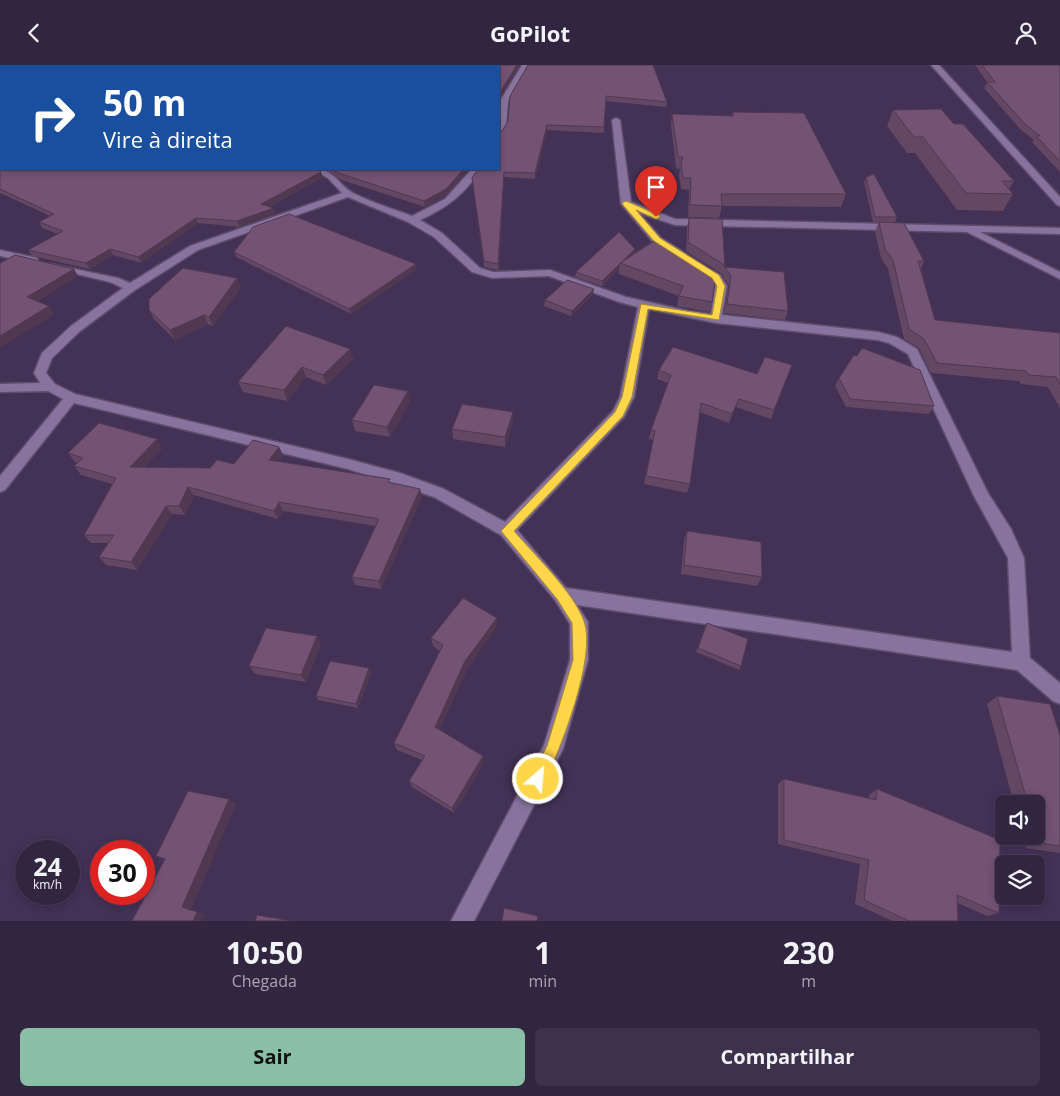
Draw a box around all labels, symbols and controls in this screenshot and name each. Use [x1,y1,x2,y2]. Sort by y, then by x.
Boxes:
text: GoPilot [490,18,570,48]
icon: back [20,19,48,47]
icon: person [1012,19,1040,47]
text: 50 m [103,79,186,126]
icon: right [20,85,85,150]
text: Vire à direita [103,124,233,154]
pin [635,166,677,217]
icon: arrive [642,173,670,201]
position arrow [511,752,563,804]
map controls [995,795,1045,905]
button: sound [995,795,1045,845]
speed limit sign: 30 [90,840,155,905]
text: 24 [33,849,62,883]
button: layers [995,855,1045,905]
text: km/h [33,876,62,893]
text: 10:50 [226,932,303,973]
text: 1 [534,932,551,973]
text: 230 [783,932,834,973]
text: Chegada [232,970,297,992]
text: min [529,970,557,992]
text: m [801,970,816,992]
button: Sair [20,1028,525,1086]
button: Compartilhar [535,1028,1040,1086]

